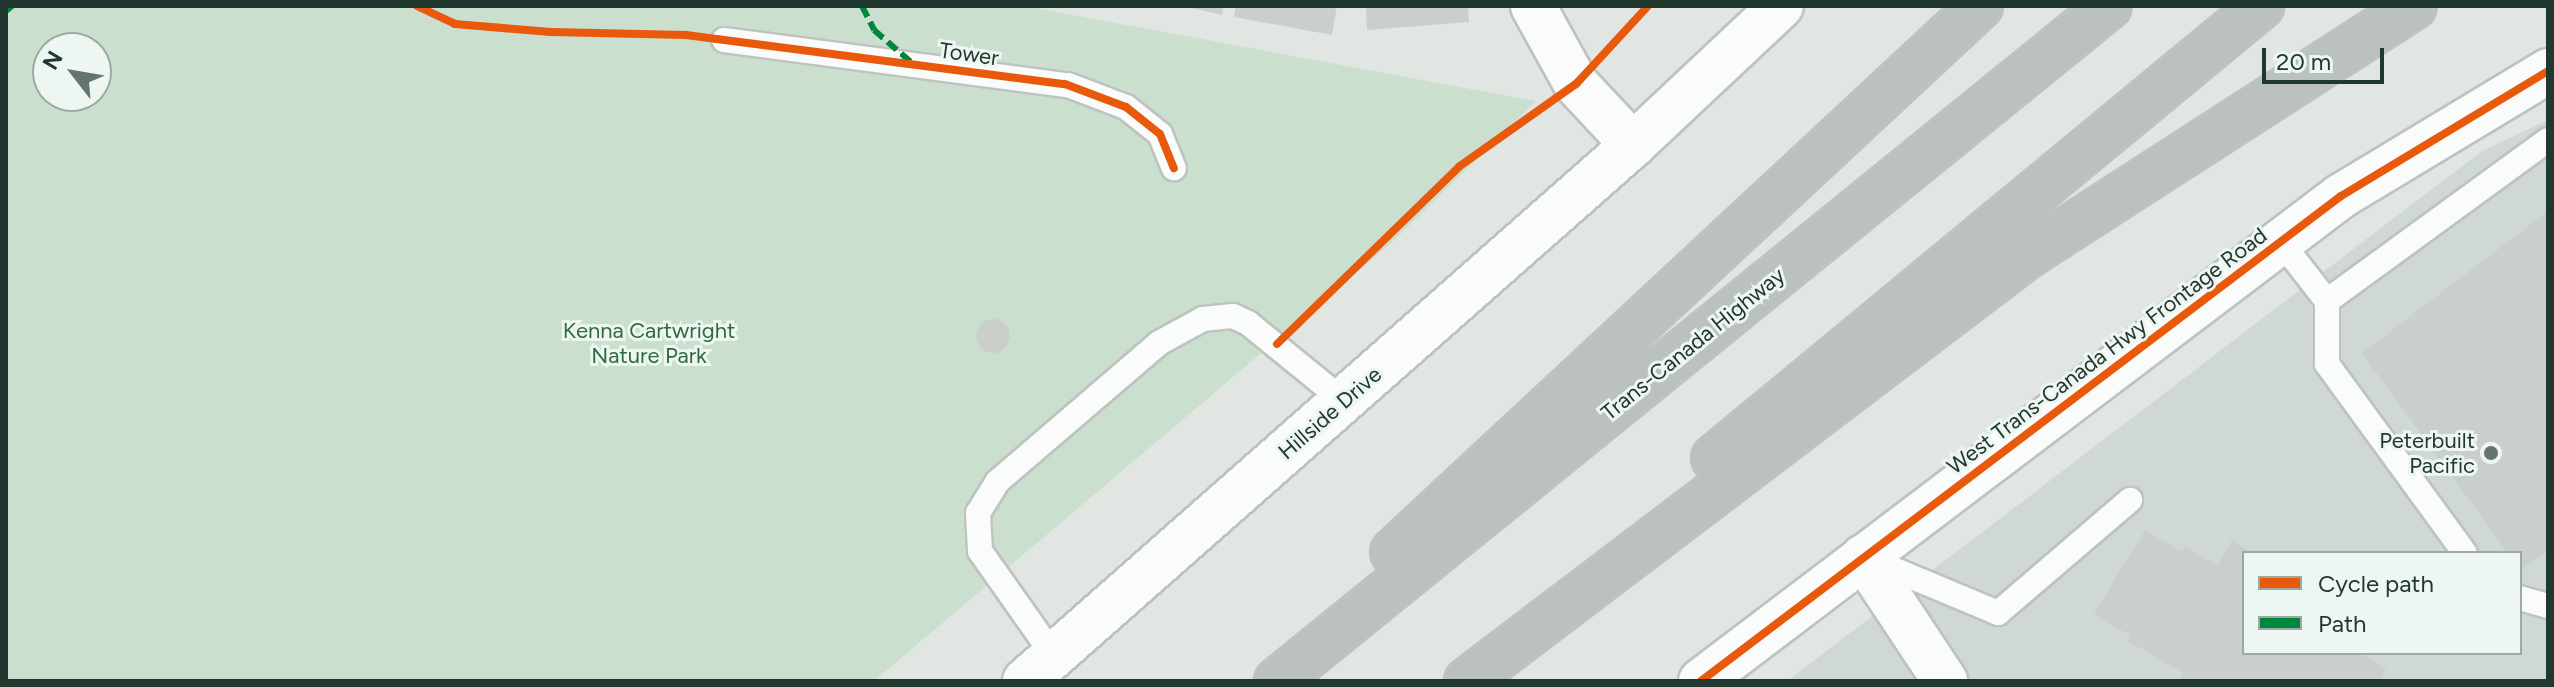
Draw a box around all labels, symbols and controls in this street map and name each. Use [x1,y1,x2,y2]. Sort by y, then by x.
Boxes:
north arrow [32,32,112,112]
scale bar [2266,32,2388,82]
street label: Tower [938,37,1000,71]
text: N [37,46,69,75]
text: 20 m [2276,47,2331,76]
street label: West Trans-Canada Hwy Frontage Road [1942,222,2272,480]
street label: Trans-Canada Highway [1596,262,1790,426]
park label: Kenna Cartwright Nature Park [563,317,735,368]
street label: Hillside Drive [1273,361,1387,465]
place label: Peterbuilt Pacific [2379,427,2475,478]
marker: Peterbuilt Pacific [2482,444,2500,462]
legend [2242,551,2522,655]
text: Cycle path [2318,569,2434,598]
text: Path [2318,609,2366,638]

